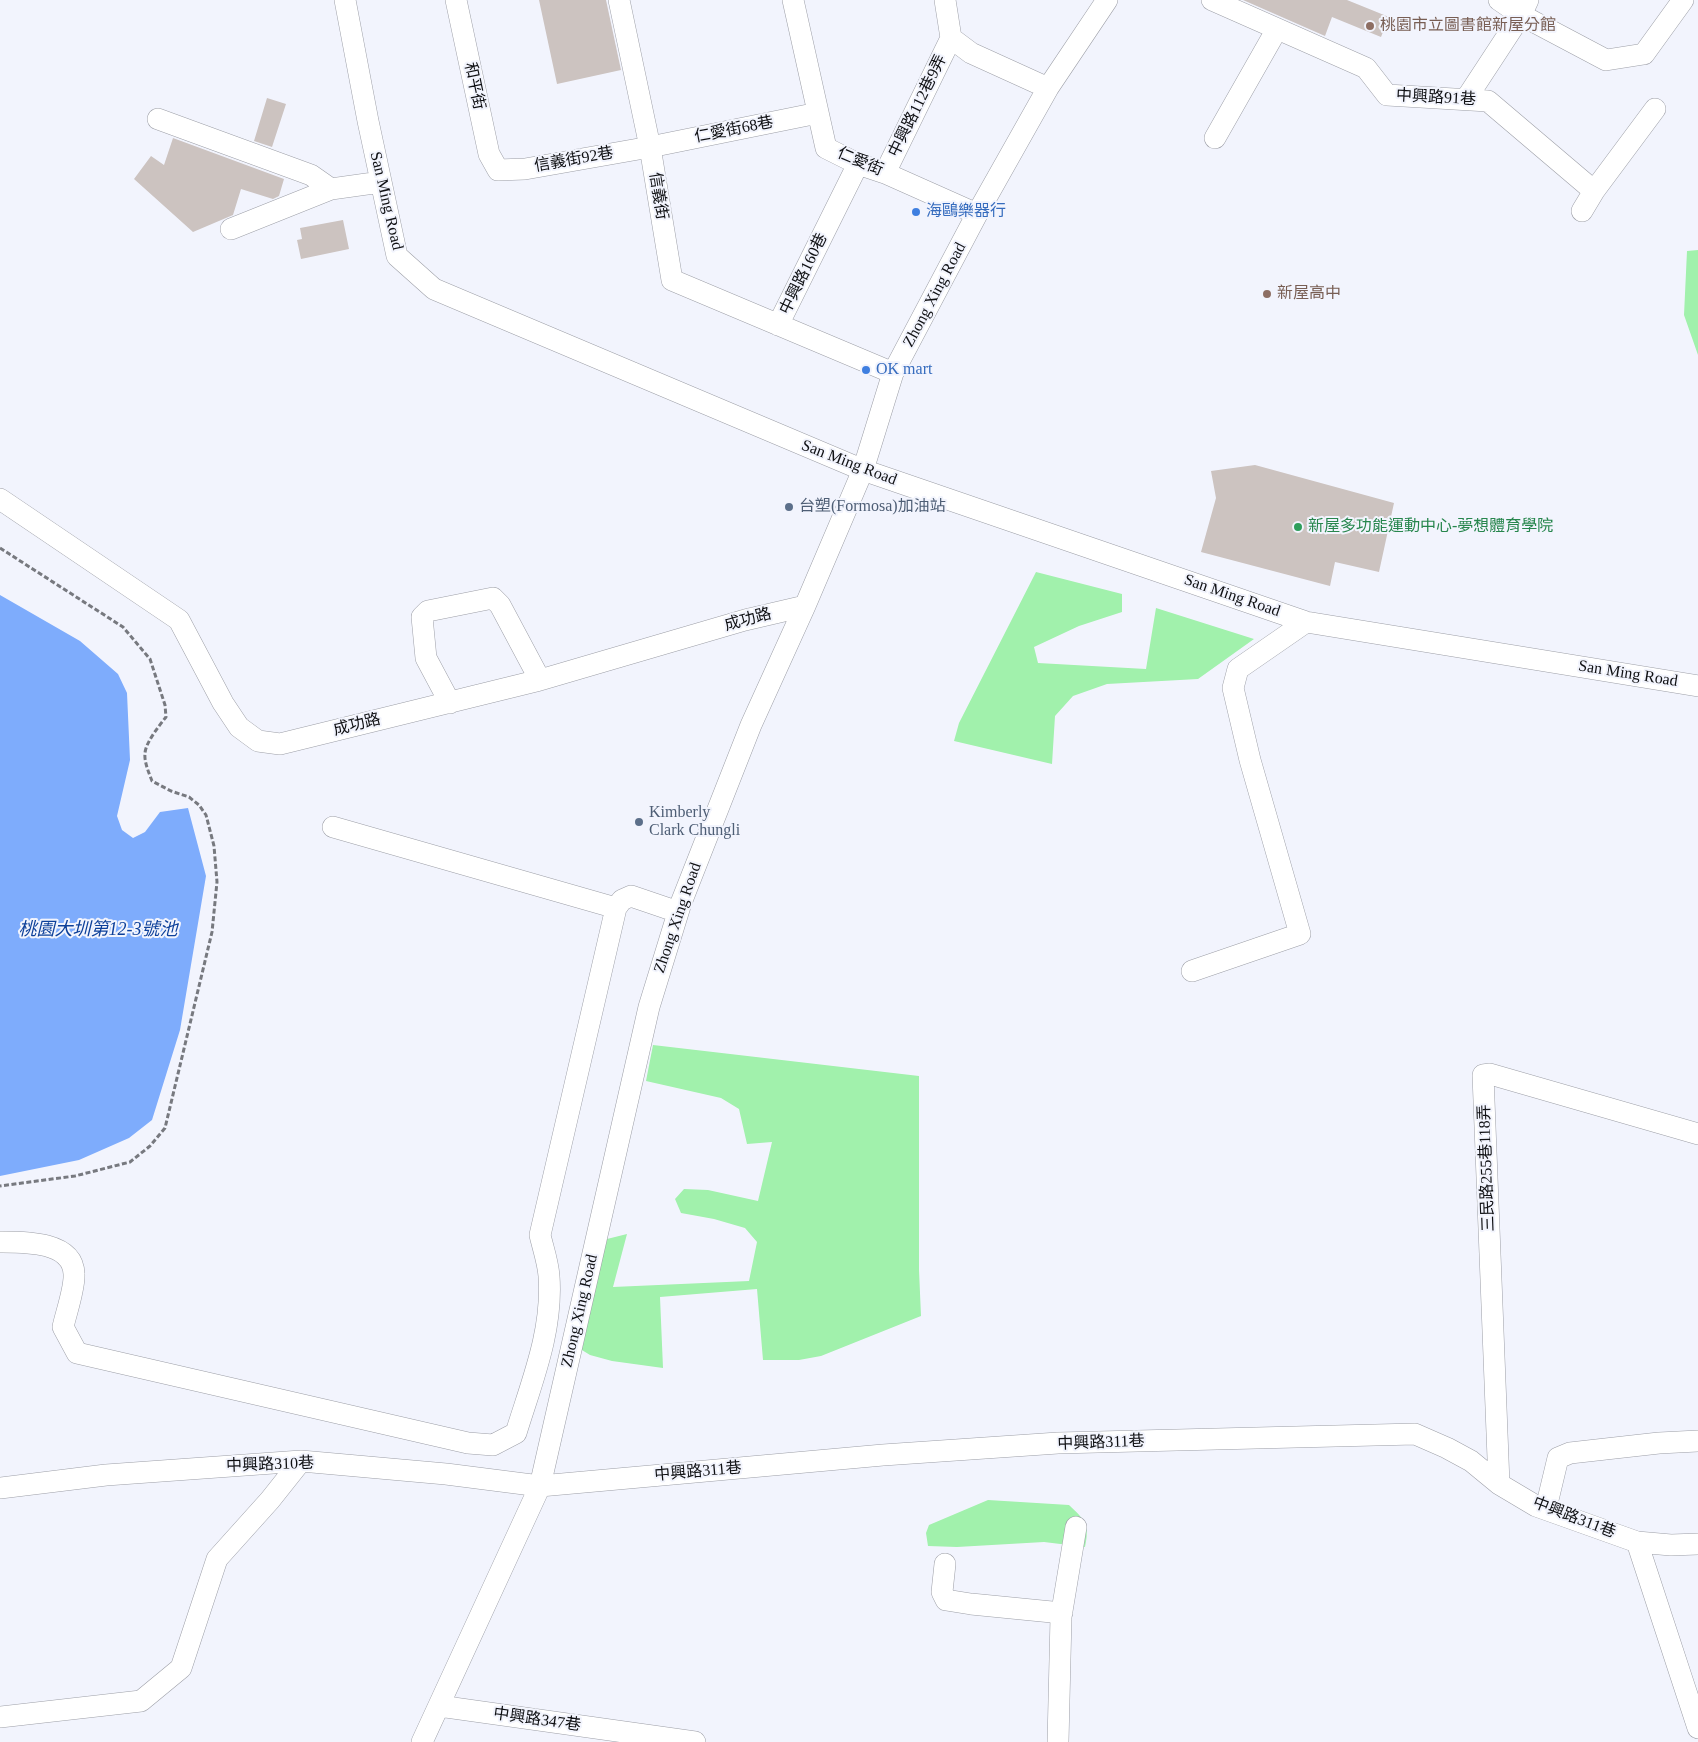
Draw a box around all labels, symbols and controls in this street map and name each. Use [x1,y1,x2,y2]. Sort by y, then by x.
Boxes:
place label: 桃園市立圖書館新屋分館 [1380,16,1556,36]
marker: 桃園市立圖書館新屋分館 [1364,20,1376,32]
street label: 中興路112巷9弄 [885,52,951,160]
street label: 和平街 [460,61,488,111]
street label: 中興路91巷 [1396,86,1476,110]
street label: 仁愛街68巷 [693,113,775,147]
street label: 信義街92巷 [533,144,615,176]
street label: 仁愛街 [834,144,886,180]
street label: San Ming Road [365,150,407,252]
street label: 信義街 [645,171,671,221]
place label: 海鷗樂器行 [926,202,1006,222]
marker: 海鷗樂器行 [910,206,922,218]
street label: 中興路160巷 [776,230,832,318]
street label: Zhong Xing Road [899,239,971,351]
place label: 新屋高中 [1277,284,1341,304]
marker: 新屋高中 [1261,288,1273,300]
place label: OK mart [876,360,932,380]
marker: OK mart [860,364,872,376]
street label: San Ming Road [799,436,899,490]
place label: 台塑(Formosa)加油站 [799,497,946,517]
marker: 台塑(Formosa)加油站 [783,501,795,513]
place label: 新屋多功能運動中心-夢想體育學院 [1308,517,1553,537]
marker: 新屋多功能運動中心-夢想體育學院 [1292,521,1304,533]
street label: San Ming Road [1181,571,1283,621]
street label: 成功路 [722,605,774,635]
street label: San Ming Road [1577,657,1679,691]
street label: 成功路 [331,710,383,740]
place label: Kimberly Clark Chungli [649,803,740,841]
marker: Kimberly Clark Chungli [633,816,645,828]
street label: Zhong Xing Road [650,860,706,976]
water label: 桃園大圳第12-3號池 [19,919,177,941]
street label: 三民路255巷118弄 [1475,1104,1499,1232]
street label: Zhong Xing Road [558,1253,602,1369]
street label: 中興路311巷 [1057,1432,1145,1454]
street label: 中興路310巷 [226,1454,314,1476]
street label: 中興路311巷 [654,1459,742,1485]
street label: 中興路311巷 [1530,1493,1618,1543]
street label: 中興路347巷 [492,1704,582,1736]

